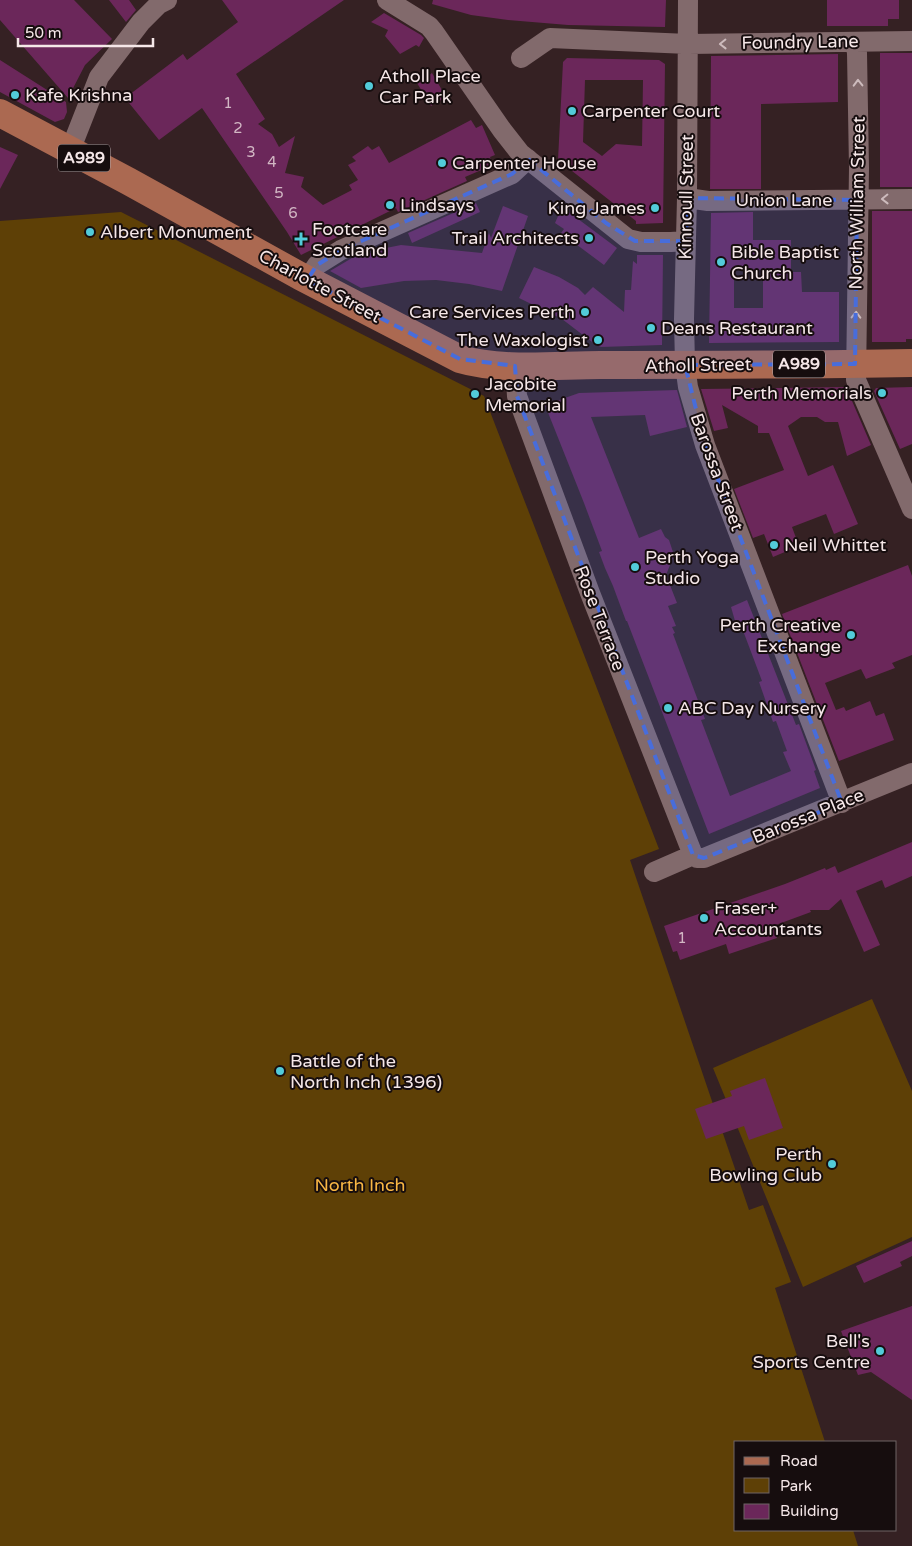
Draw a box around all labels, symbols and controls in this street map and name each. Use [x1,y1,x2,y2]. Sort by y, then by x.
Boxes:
scale bar [18,15,152,47]
text: 50 m [25,24,62,42]
street label: Foundry Lane [741,30,859,54]
one-way arrow [719,39,727,49]
place label: Atholl Place Car Park [379,65,481,108]
one-way arrow [853,78,863,86]
marker: Atholl Place Car Park [363,80,375,92]
place label: Kafe Krishna [25,84,132,106]
marker: Kafe Krishna [9,89,21,101]
house number: 1 [223,94,233,112]
place label: Carpenter Court [582,100,720,122]
marker: Carpenter Court [566,105,578,117]
street label: North William Street [844,116,870,290]
house number: 2 [233,119,243,137]
street label: Kinnoull Street [674,134,698,260]
house number: 3 [246,143,256,161]
road number: A989 [58,144,110,172]
place label: Carpenter House [452,152,596,174]
house number: 4 [267,153,277,171]
marker: Carpenter House [436,157,448,169]
house number: 5 [274,184,284,202]
street label: Union Lane [736,189,832,211]
place label: Lindsays [400,194,474,216]
one-way arrow [880,194,888,204]
place label: King James [548,197,645,219]
marker: Lindsays [384,199,396,211]
marker: King James [649,202,661,214]
house number: 6 [288,204,298,222]
place label: Footcare Scotland [312,218,387,261]
place label: Albert Monument [100,221,252,243]
marker: Albert Monument [84,226,96,238]
place label: Trail Architects [451,227,579,249]
marker: Footcare Scotland [294,232,308,246]
marker: Trail Architects [583,232,595,244]
place label: Bible Baptist Church [731,241,839,284]
street label: Charlotte Street [255,244,385,328]
marker: Bible Baptist Church [715,256,727,268]
place label: Care Services Perth [409,301,575,323]
marker: Care Services Perth [579,306,591,318]
one-way arrow [851,311,861,318]
place label: Deans Restaurant [661,317,813,339]
marker: Deans Restaurant [645,322,657,334]
place label: The Waxologist [457,329,588,351]
marker: The Waxologist [592,334,604,346]
road number: A989 [773,350,825,378]
street label: Atholl Street [644,353,752,377]
place label: Jacobite Memorial [485,373,566,416]
place label: Perth Memorials [731,382,872,404]
marker: Perth Memorials [876,387,888,399]
marker: Jacobite Memorial [469,388,481,400]
street label: Barossa Street [686,410,749,534]
place label: Neil Whittet [784,534,886,556]
marker: Neil Whittet [768,539,780,551]
place label: Perth Yoga Studio [645,546,739,589]
marker: Perth Yoga Studio [629,561,641,573]
street label: Rose Terrace [570,562,630,674]
place label: Perth Creative Exchange [720,614,841,657]
marker: Perth Creative Exchange [845,629,857,641]
place label: ABC Day Nursery [678,697,827,719]
marker: ABC Day Nursery [662,702,674,714]
street label: Barossa Place [749,784,867,848]
place label: Fraser+ Accountants [714,897,822,940]
marker: Fraser+ Accountants [698,912,710,924]
house number: 1 [677,929,687,947]
place label: Battle of the North Inch (1396) [290,1050,442,1093]
marker: Battle of the North Inch (1396) [274,1065,286,1077]
place label: Perth Bowling Club [709,1143,822,1186]
marker: Perth Bowling Club [826,1158,838,1170]
park label: North Inch [314,1174,406,1196]
place label: Bell's Sports Centre [753,1330,870,1373]
marker: Bell's Sports Centre [874,1345,886,1357]
legend [734,1441,897,1531]
text: Road [780,1452,818,1470]
text: Park [780,1477,812,1495]
text: Building [780,1502,839,1520]

